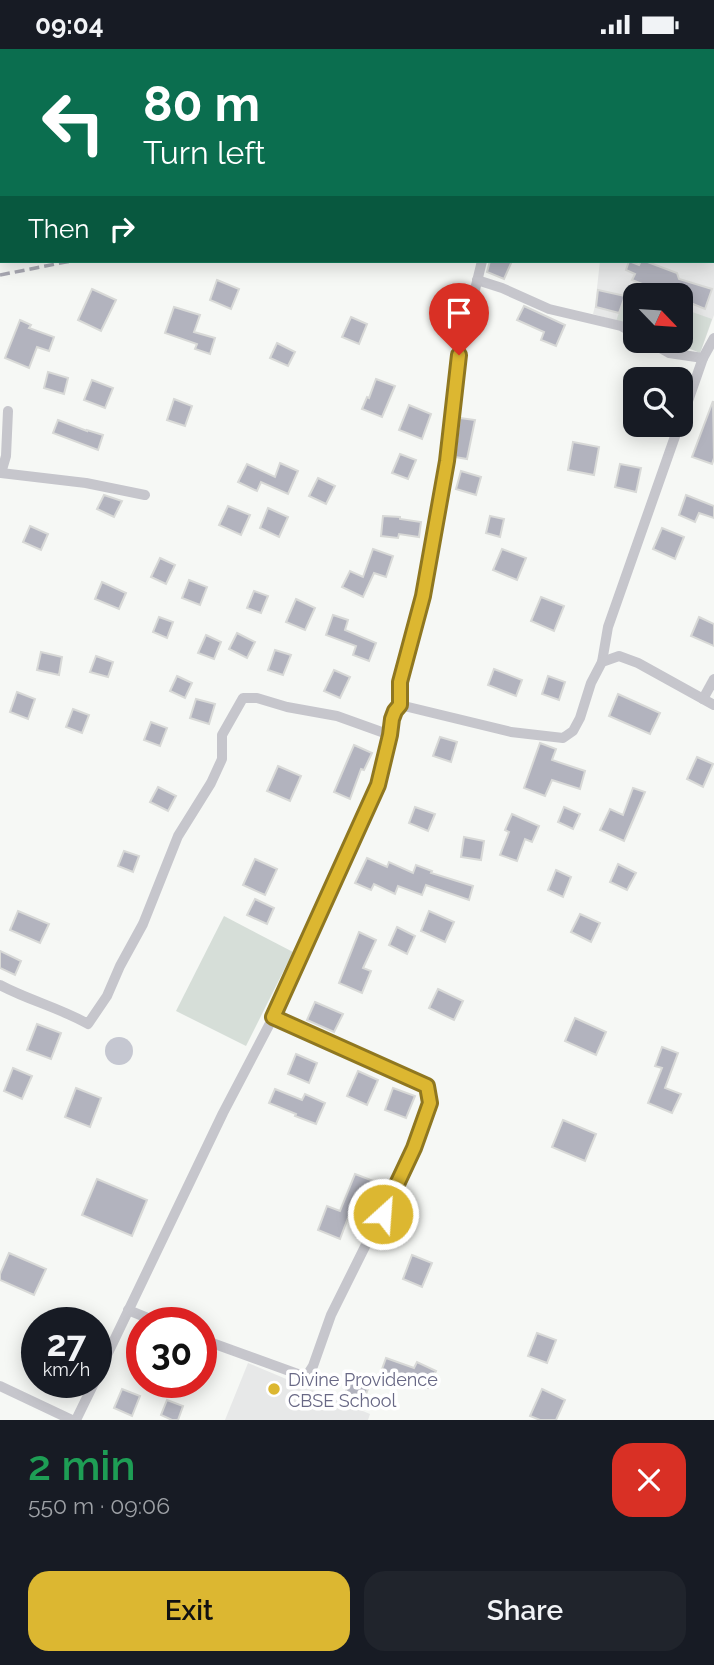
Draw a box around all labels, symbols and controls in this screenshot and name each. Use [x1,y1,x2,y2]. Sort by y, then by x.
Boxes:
text: 09:04 [35,10,104,40]
text: 80 m [143,75,260,132]
icon: left [28,77,119,168]
text: Turn left [143,134,265,171]
icon: right [103,210,141,248]
text: Then [28,214,89,244]
pin [429,283,489,355]
north arrow [623,283,693,353]
map controls [623,283,693,437]
icon: arrive [440,294,478,332]
button: search [623,367,693,437]
position arrow [346,1177,420,1251]
speed limit sign: 30 [126,1307,217,1398]
text: 27 [47,1323,86,1364]
text: km/h [43,1359,90,1380]
place label: Divine Providence CBSE School [288,1369,438,1411]
marker: Divine Providence CBSE School [266,1381,282,1397]
text: 2 min [28,1441,136,1490]
button: close [612,1443,686,1517]
text: 550 m · 09:06 [28,1492,170,1519]
button: Exit [28,1571,350,1651]
button: Share [364,1571,686,1651]

